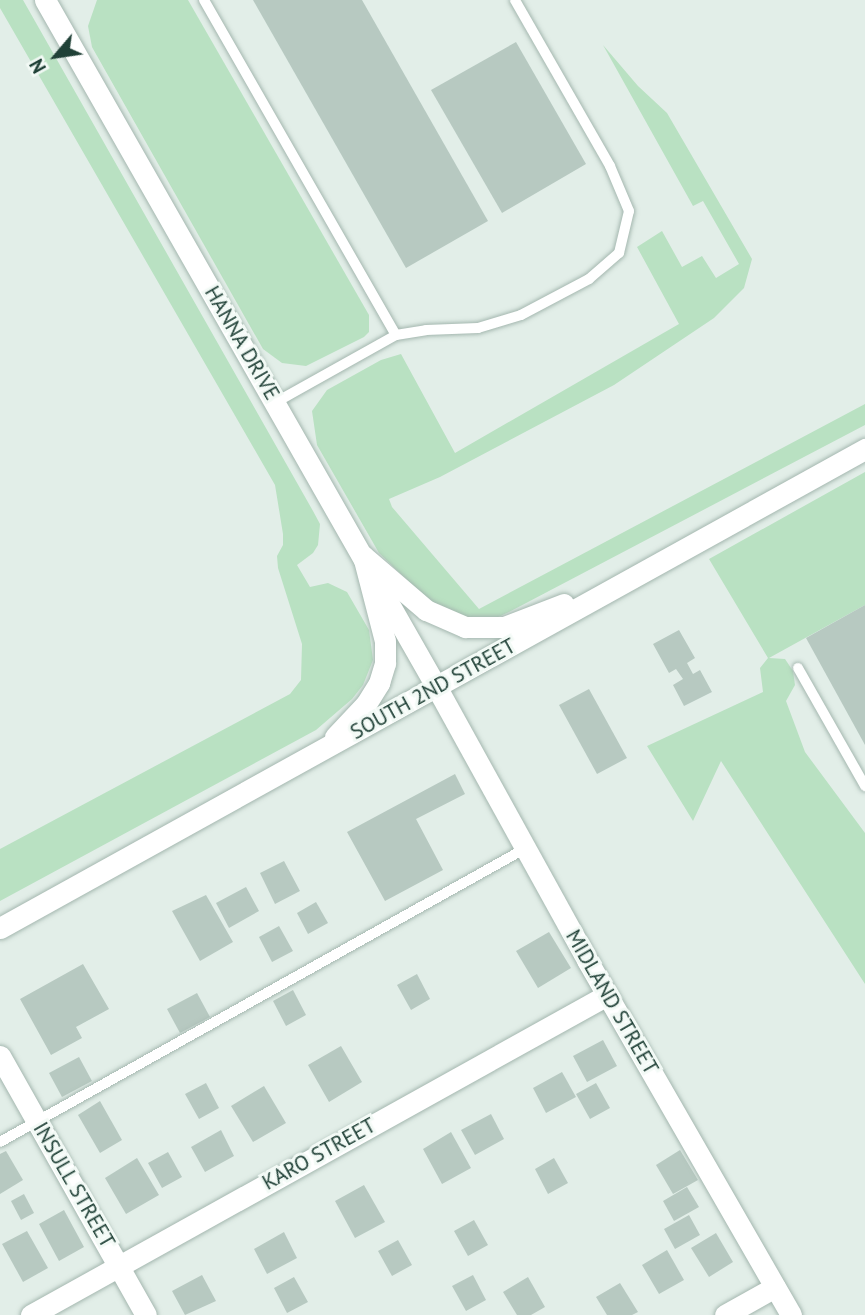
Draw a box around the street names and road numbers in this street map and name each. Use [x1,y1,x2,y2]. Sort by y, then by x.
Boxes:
street label: HANNA DRIVE [199,281,285,405]
street label: SOUTH 2ND STREET [346,633,520,745]
street label: MIDLAND STREET [560,925,664,1079]
street label: KARO STREET [258,1113,380,1195]
street label: INSULL STREET [28,1117,120,1253]

